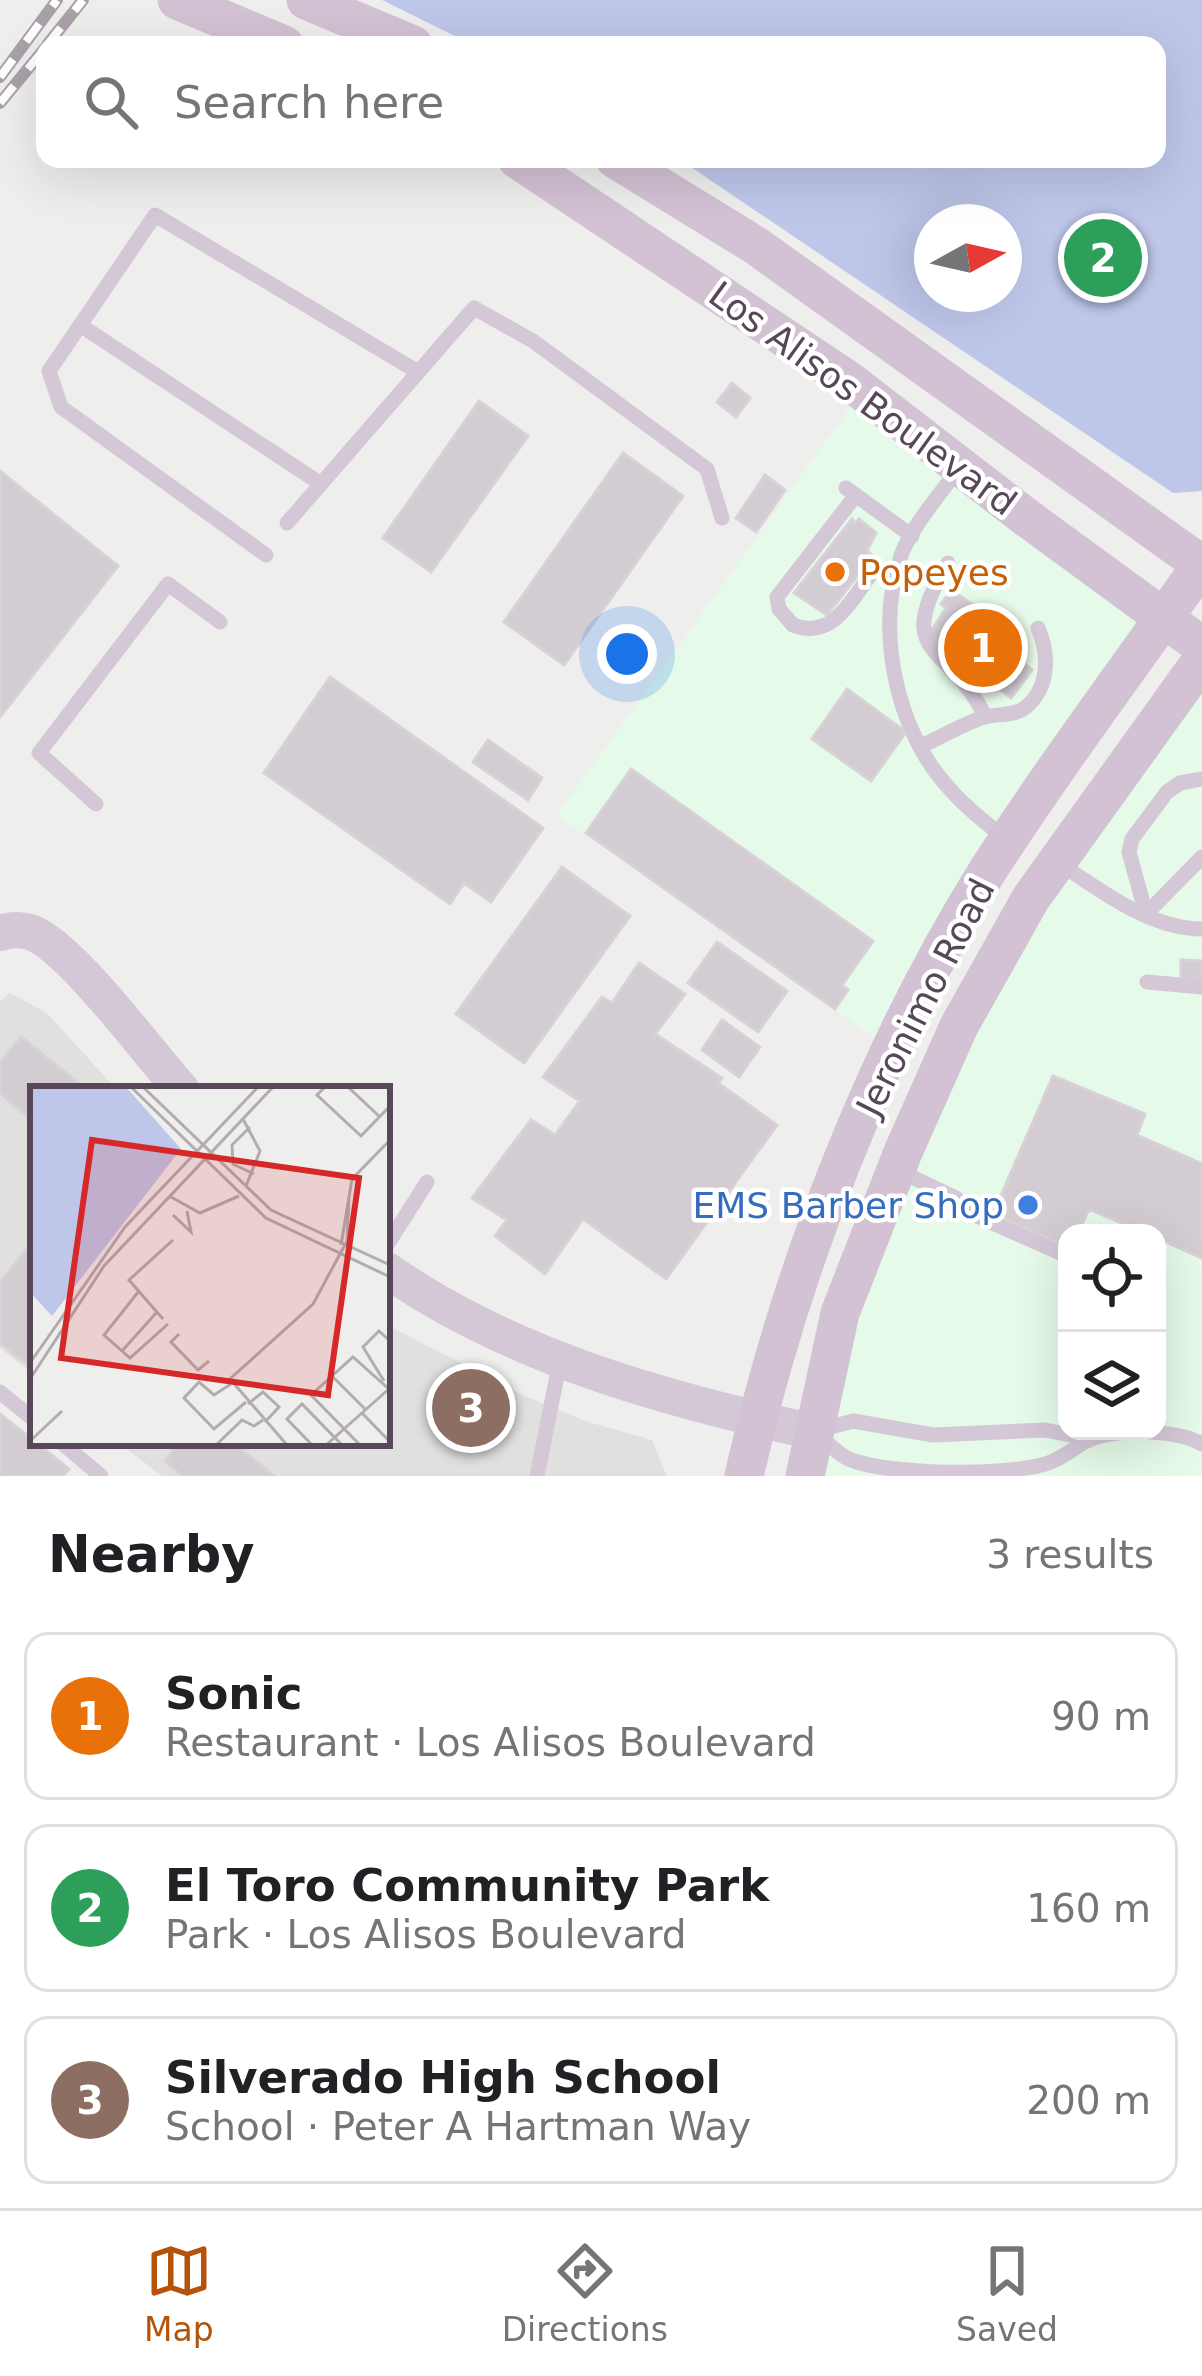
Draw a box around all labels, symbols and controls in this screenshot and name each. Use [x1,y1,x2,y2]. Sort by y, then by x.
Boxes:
search box [36,36,1166,168]
icon: search [78,69,144,135]
text: Search here [174,76,444,129]
north arrow [914,204,1022,312]
pin: 2 [1064,213,1142,303]
street label: Los Alisos Boulevard [701,273,1024,524]
place label: Popeyes [859,552,1009,593]
marker: Popeyes [822,559,848,585]
pin: 1 [944,603,1022,693]
your location [597,624,657,684]
street label: Jeronimo Road [847,872,1003,1124]
inset map [30,1086,390,1446]
place label: EMS Barber Shop [693,1185,1004,1226]
marker: EMS Barber Shop [1015,1192,1041,1218]
map controls [1058,1224,1166,1440]
button: locate [1058,1224,1166,1332]
button: layers [1058,1332,1166,1440]
pin: 3 [432,1363,510,1453]
text: Nearby [48,1525,255,1584]
text: 3 results [986,1532,1154,1577]
text: Sonic [165,1667,302,1720]
text: 1 [76,1694,104,1739]
text: 90 m [1051,1694,1151,1739]
text: Restaurant · Los Alisos Boulevard [165,1720,816,1765]
text: El Toro Community Park [165,1859,769,1912]
text: 2 [76,1886,104,1931]
text: 160 m [1026,1886,1151,1931]
text: Park · Los Alisos Boulevard [165,1912,687,1957]
text: Silverado High School [165,2051,721,2104]
text: 3 [76,2078,104,2123]
text: 200 m [1026,2078,1151,2123]
text: School · Peter A Hartman Way [165,2104,751,2149]
tab: Map [144,2238,214,2349]
tab: Directions [502,2238,668,2349]
tab: Saved [956,2238,1058,2349]

